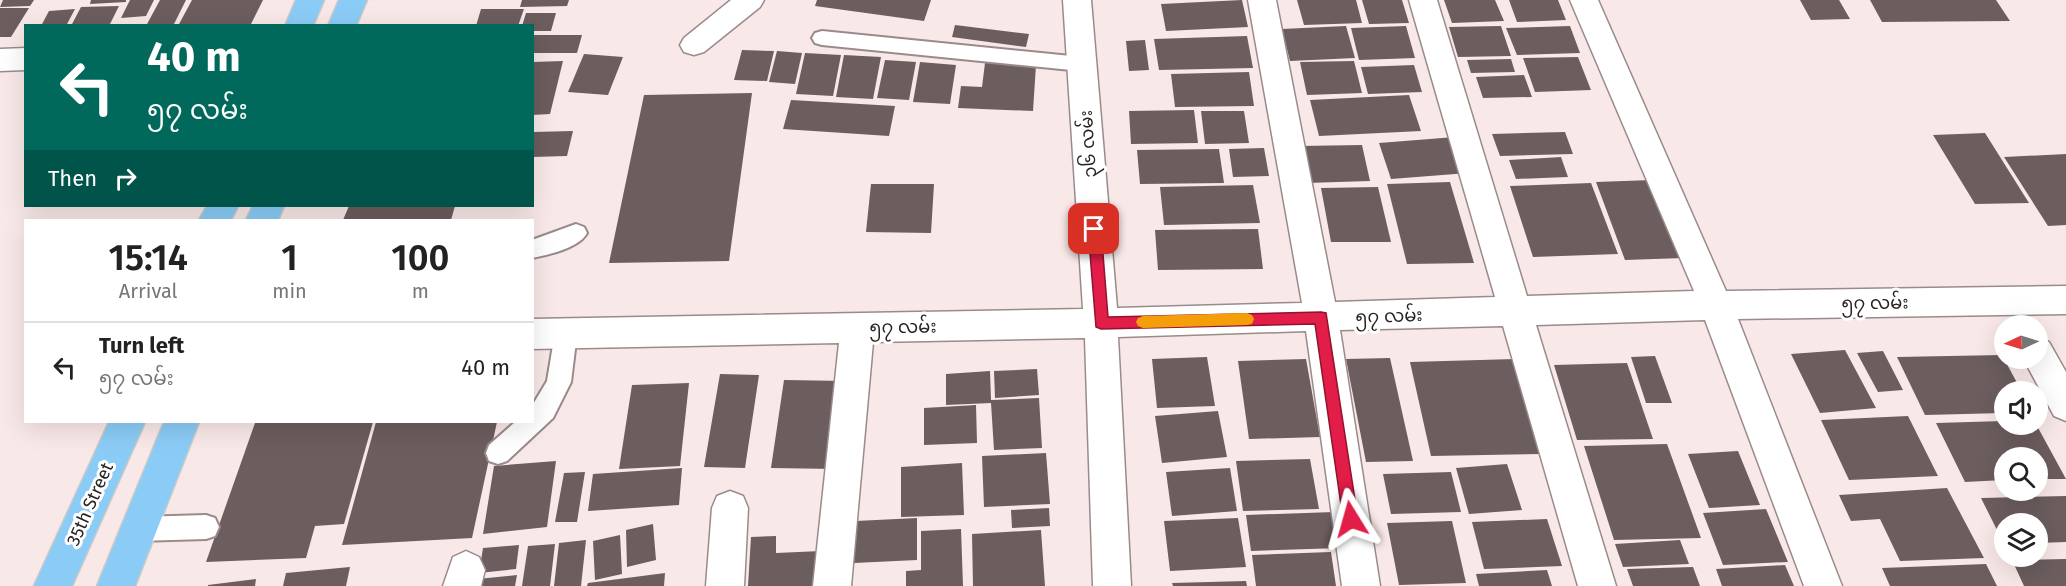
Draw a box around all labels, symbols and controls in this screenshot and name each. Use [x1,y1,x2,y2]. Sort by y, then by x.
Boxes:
text: 40 m [147,32,241,82]
icon: left [48,48,126,126]
text: ၅၇ လမ်း [147,94,248,126]
street label: ၃၆ လမ်း [1073,109,1105,179]
icon: right [109,162,142,195]
text: Then [48,165,97,192]
pin [1068,203,1119,254]
icon: arrive [1077,212,1110,245]
text: 15:14 [109,236,188,280]
text: 1 [281,236,298,280]
text: 100 [391,236,449,280]
text: Arrival [119,279,177,303]
text: min [272,279,307,303]
text: m [412,279,429,303]
street label: ၅၇ လမ်း [1841,289,1909,319]
street label: ၅၇ လမ်း [1355,302,1423,332]
street label: ၅၇ လမ်း [869,313,937,343]
north arrow [1994,315,2048,369]
map controls [1994,315,2048,567]
text: Turn left [99,332,184,359]
icon: left [48,351,81,384]
text: 40 m [461,354,510,381]
text: ၅၇ လမ်း [99,366,174,390]
button: sound [1994,381,2048,435]
button: search [1994,447,2048,501]
street label: 35th Street [62,459,118,549]
position arrow [1319,487,1383,551]
button: layers [1994,513,2048,567]

